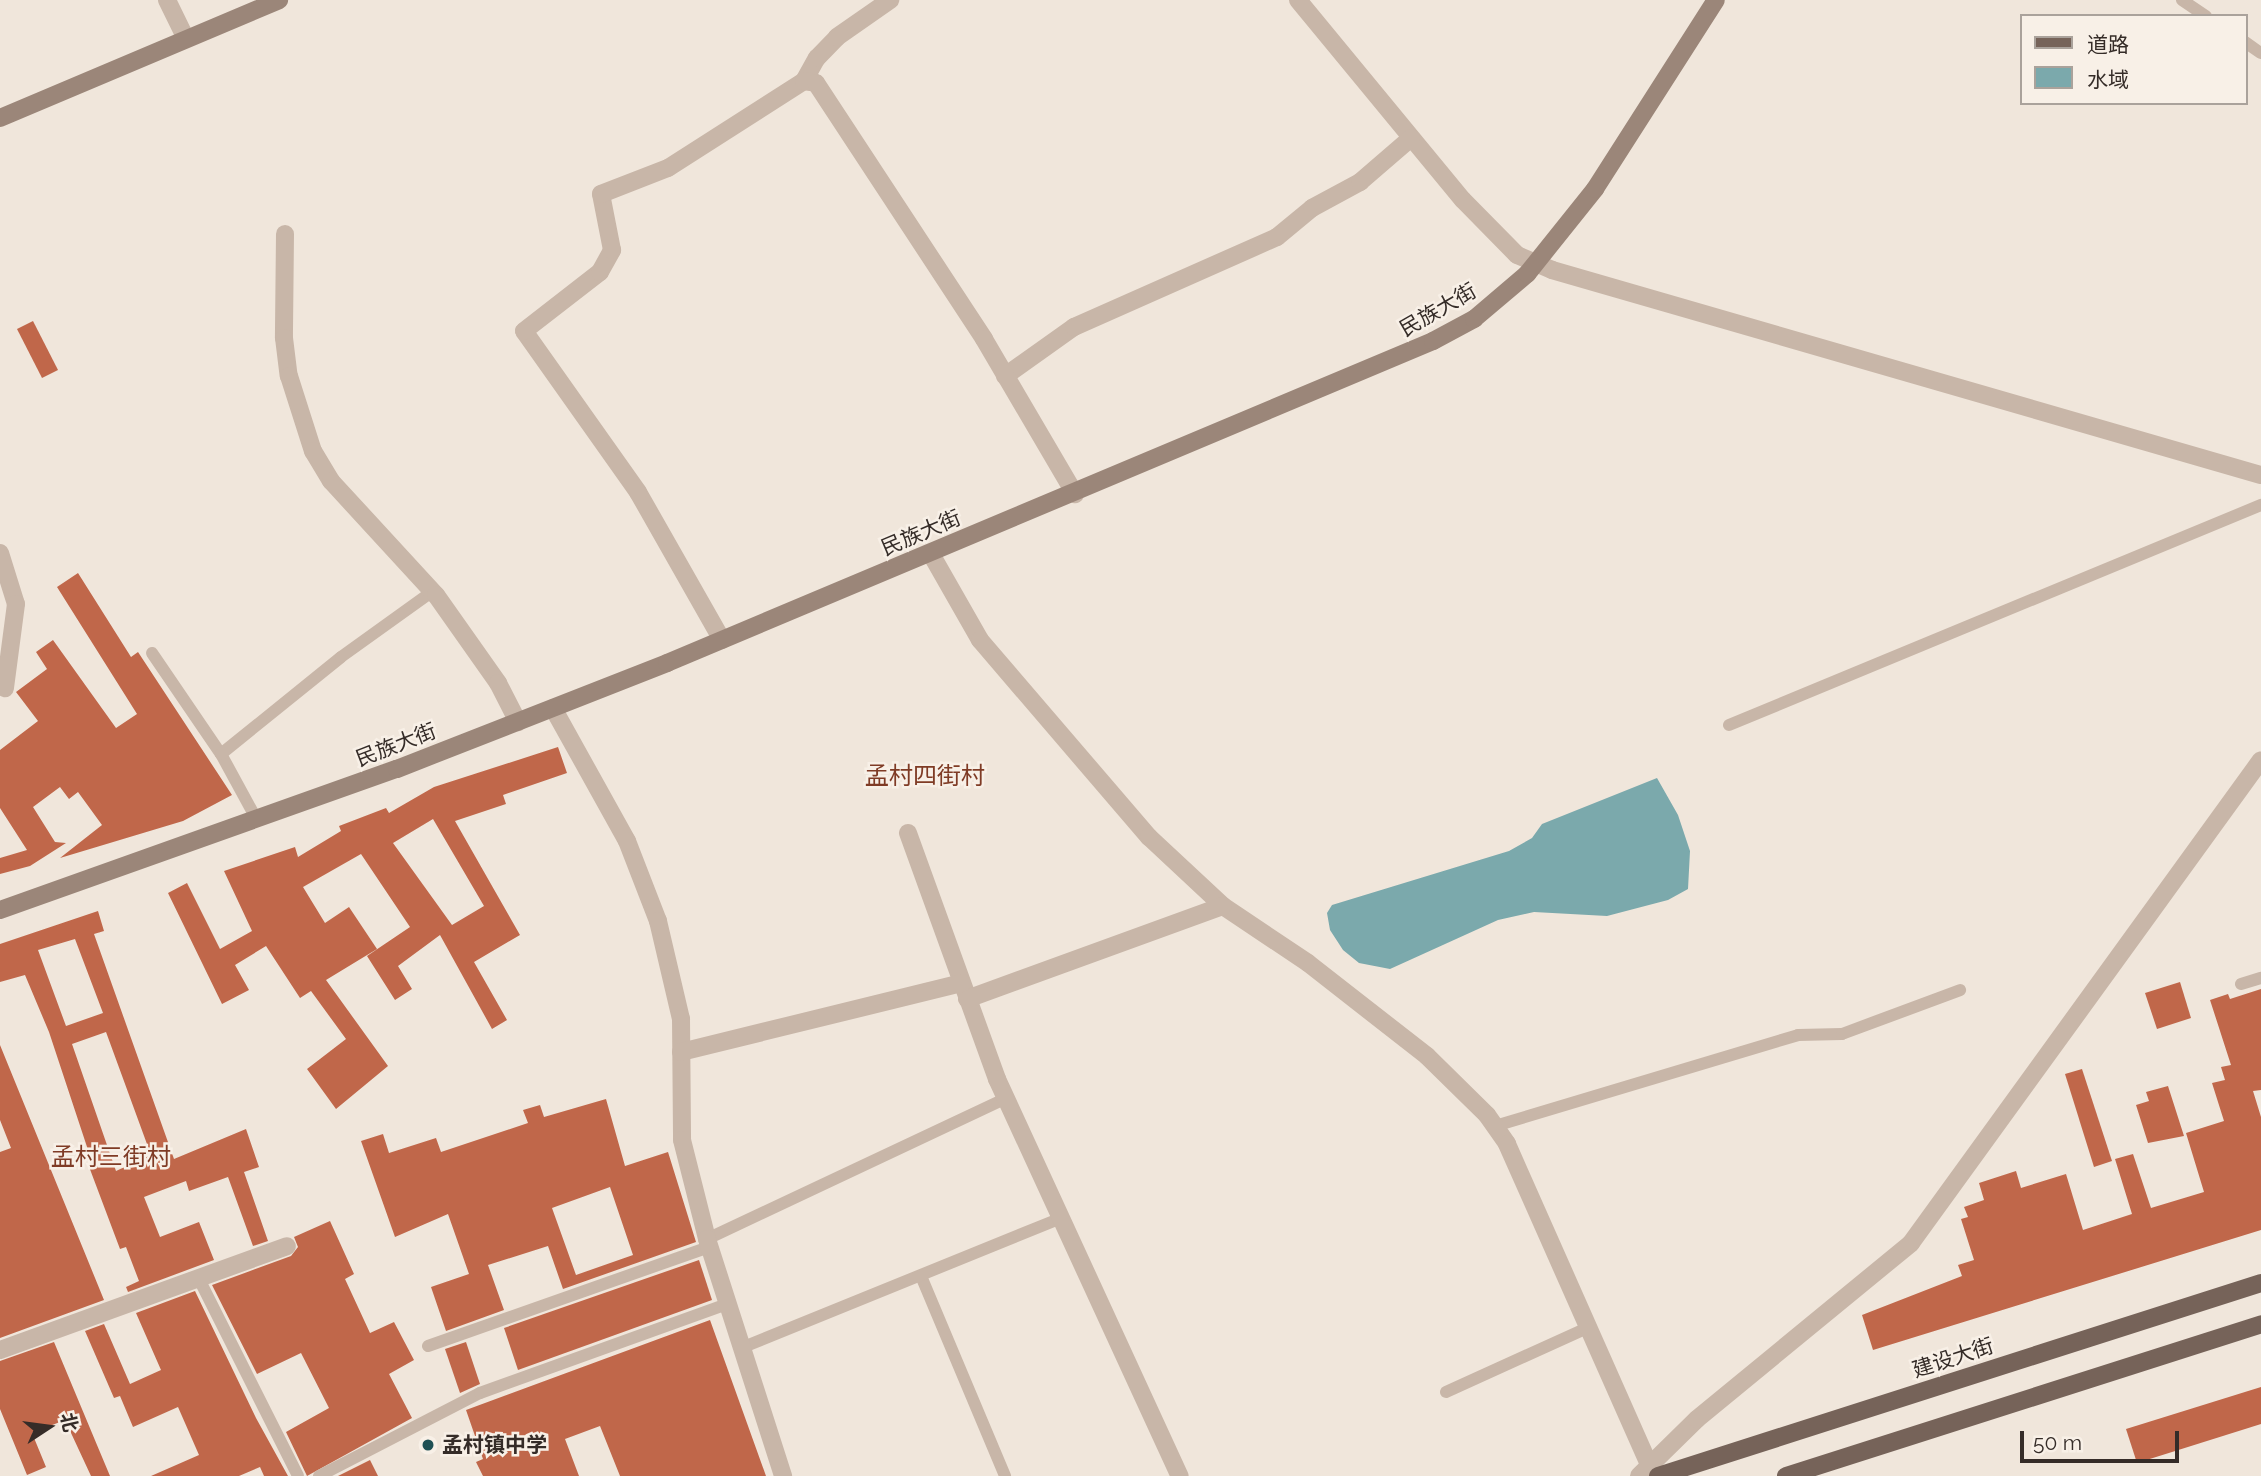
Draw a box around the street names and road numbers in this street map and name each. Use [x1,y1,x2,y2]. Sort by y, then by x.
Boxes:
street label: 民族大街 [1395,278,1481,342]
street label: 民族大街 [877,505,965,561]
street label: 民族大街 [352,718,440,772]
street label: 建设大街 [1909,1333,1997,1383]

